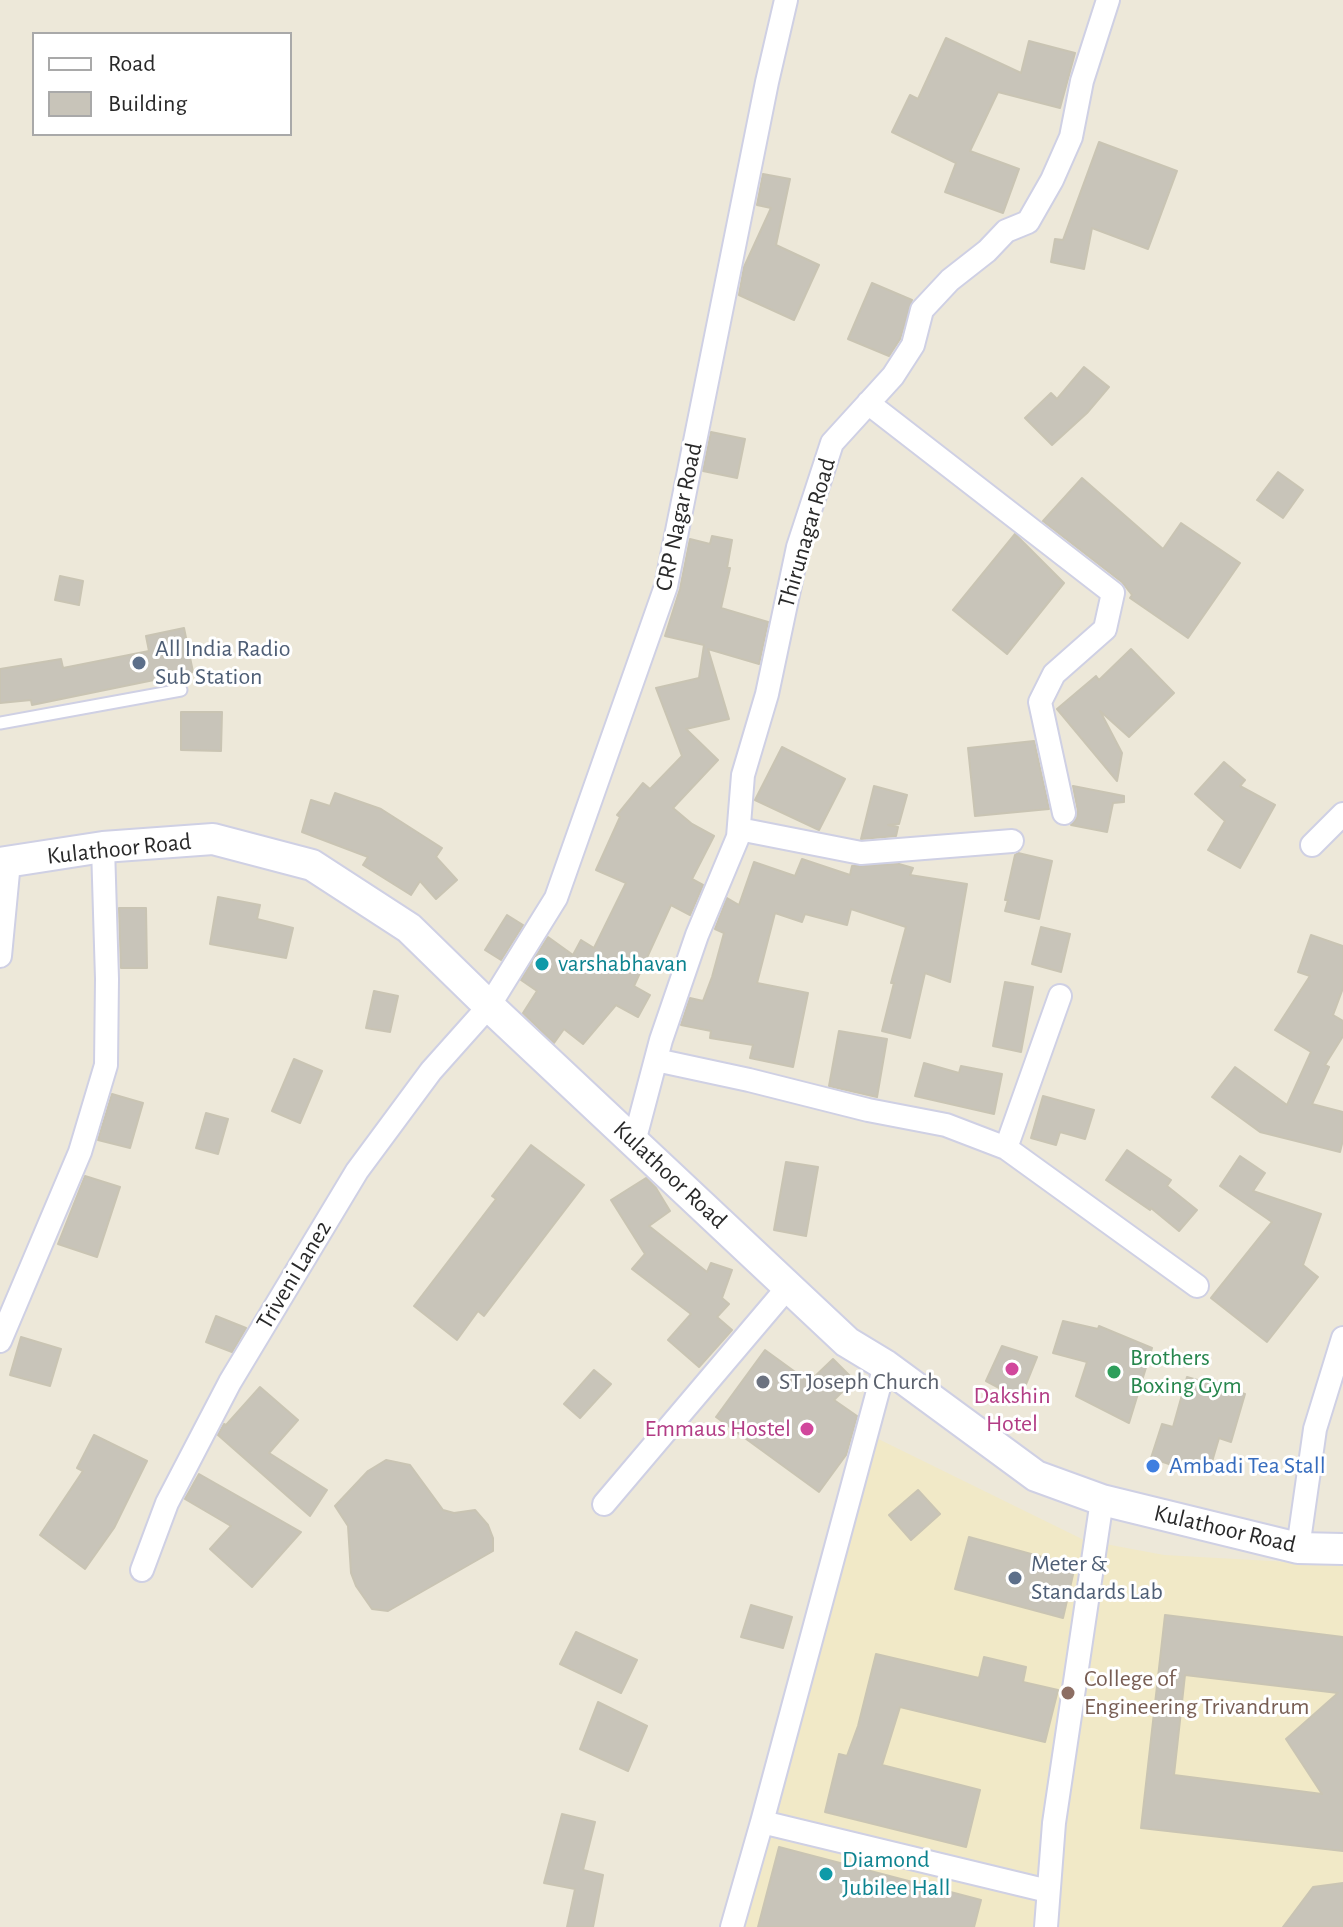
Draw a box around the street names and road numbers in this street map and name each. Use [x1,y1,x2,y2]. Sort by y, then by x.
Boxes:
street label: CRP Nagar Road [649,440,709,594]
street label: Thirunagar Road [772,455,842,611]
street label: Kulathoor Road [45,827,193,871]
street label: Kulathoor Road [607,1115,733,1235]
street label: Triveni Lane2 [250,1215,338,1335]
street label: Kulathoor Road [1151,1499,1299,1559]

